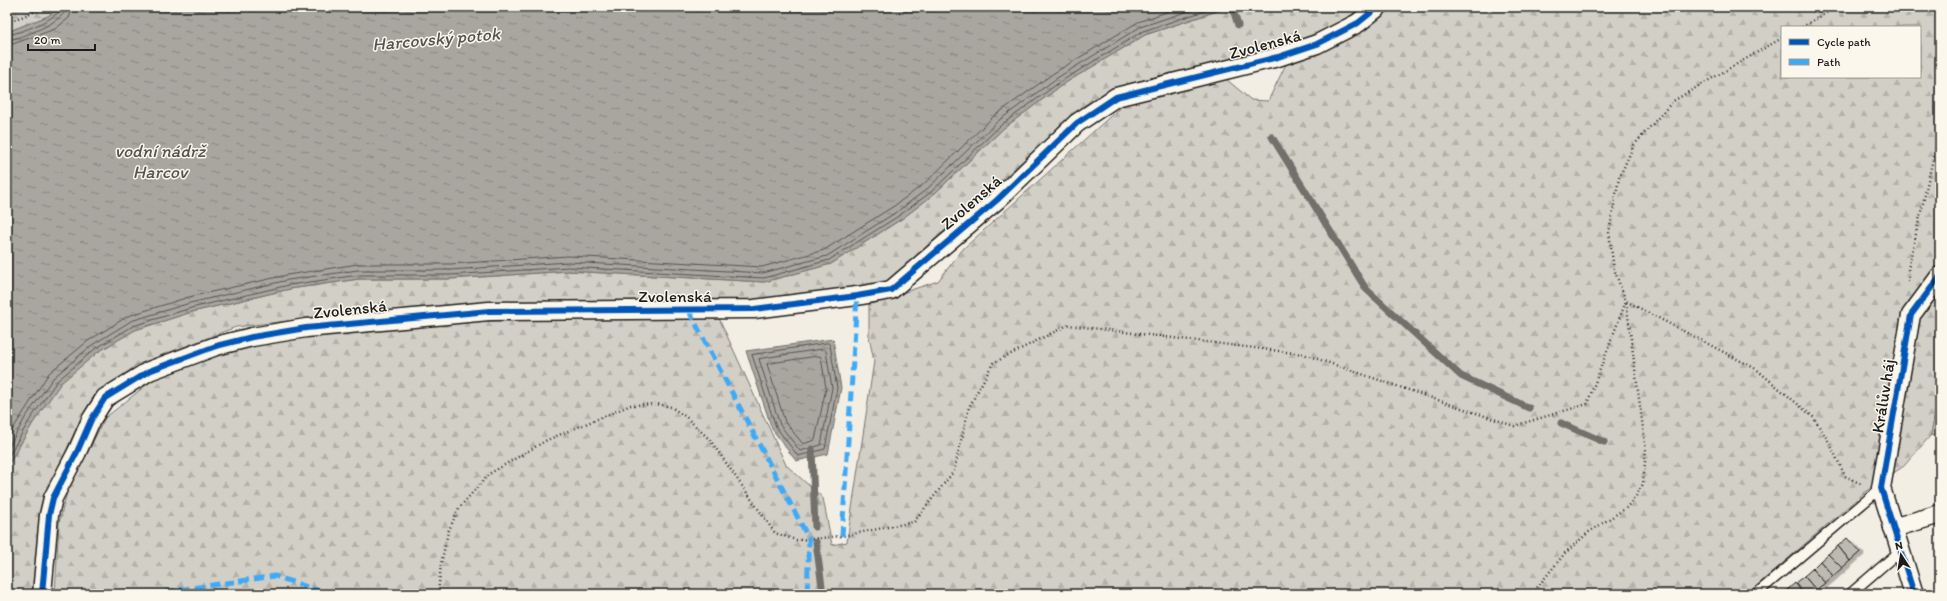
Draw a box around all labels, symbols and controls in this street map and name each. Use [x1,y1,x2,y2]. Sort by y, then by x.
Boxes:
water label: Harcovský potok [371,22,503,56]
street label: Zvolenská [1227,25,1303,63]
scale bar [28,26,95,52]
legend [1781,26,1921,78]
text: 20 m [34,33,61,47]
text: Cycle path [1817,35,1871,49]
text: Path [1817,55,1840,69]
water label: vodní nádrž Harcov [115,140,207,183]
street label: Zvolenská [937,170,1005,234]
street label: Zvolenská [638,286,712,306]
street label: Zvolenská [312,295,388,323]
street label: Králův háj [1867,358,1899,434]
north arrow [1881,535,1921,575]
text: N [1894,539,1904,553]

